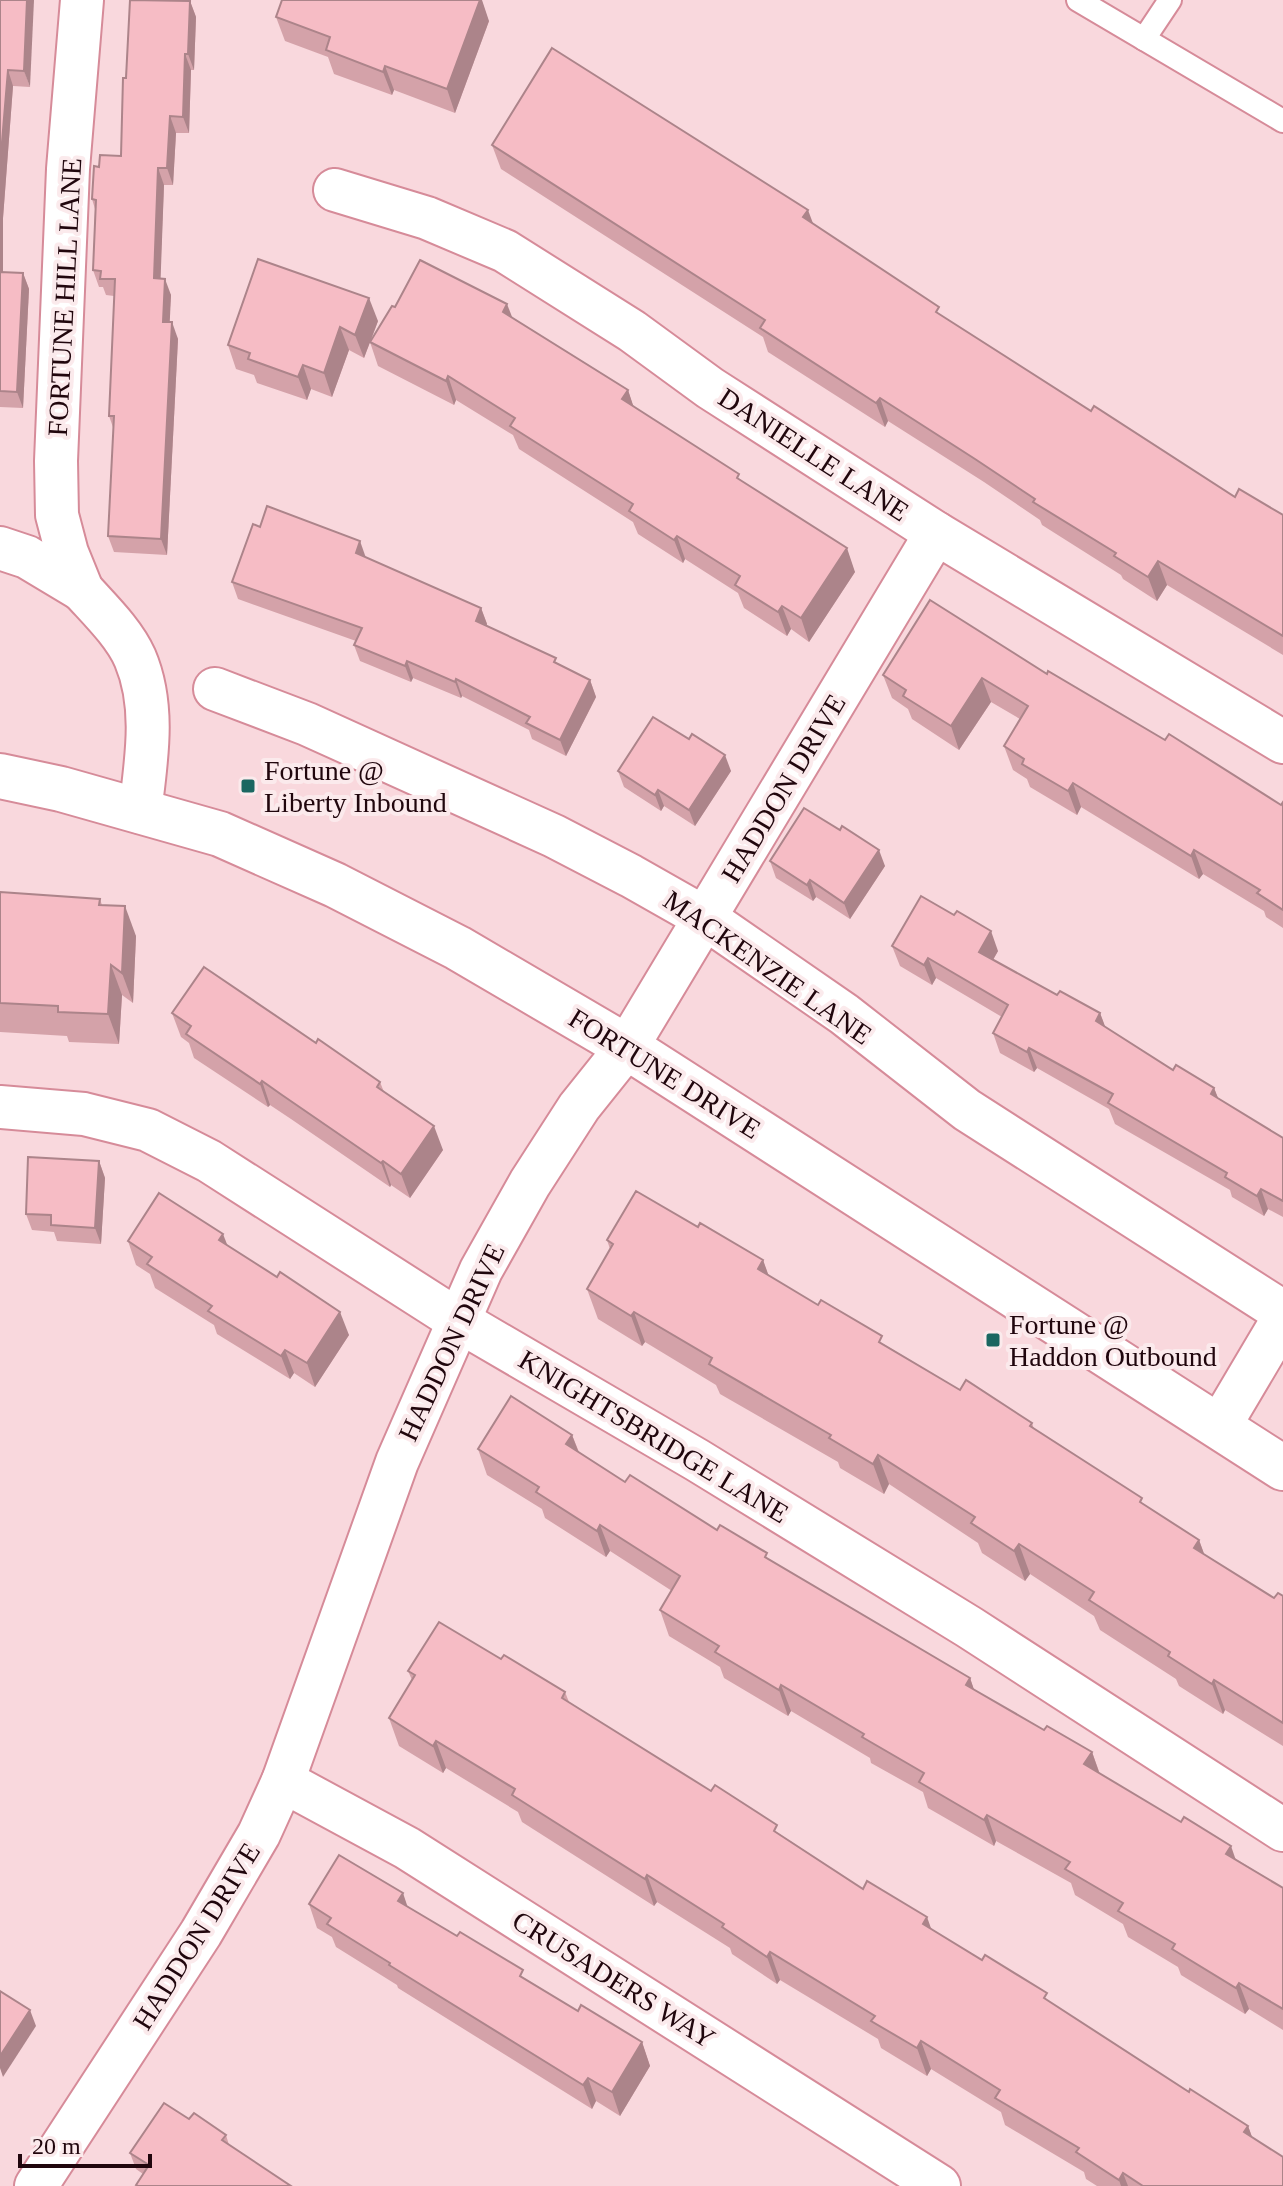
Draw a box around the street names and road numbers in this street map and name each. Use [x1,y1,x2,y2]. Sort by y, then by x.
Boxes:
street label: FORTUNE HILL LANE [42,157,87,437]
street label: DANIELLE LANE [713,381,914,527]
street label: HADDON DRIVE [715,689,852,888]
street label: MACKENZIE LANE [658,884,878,1051]
street label: FORTUNE DRIVE [563,1002,766,1145]
street label: HADDON DRIVE [392,1239,511,1446]
street label: KNIGHTSBRIDGE LANE [513,1344,794,1529]
street label: HADDON DRIVE [127,1837,266,2035]
street label: CRUSADERS WAY [507,1905,721,2054]

